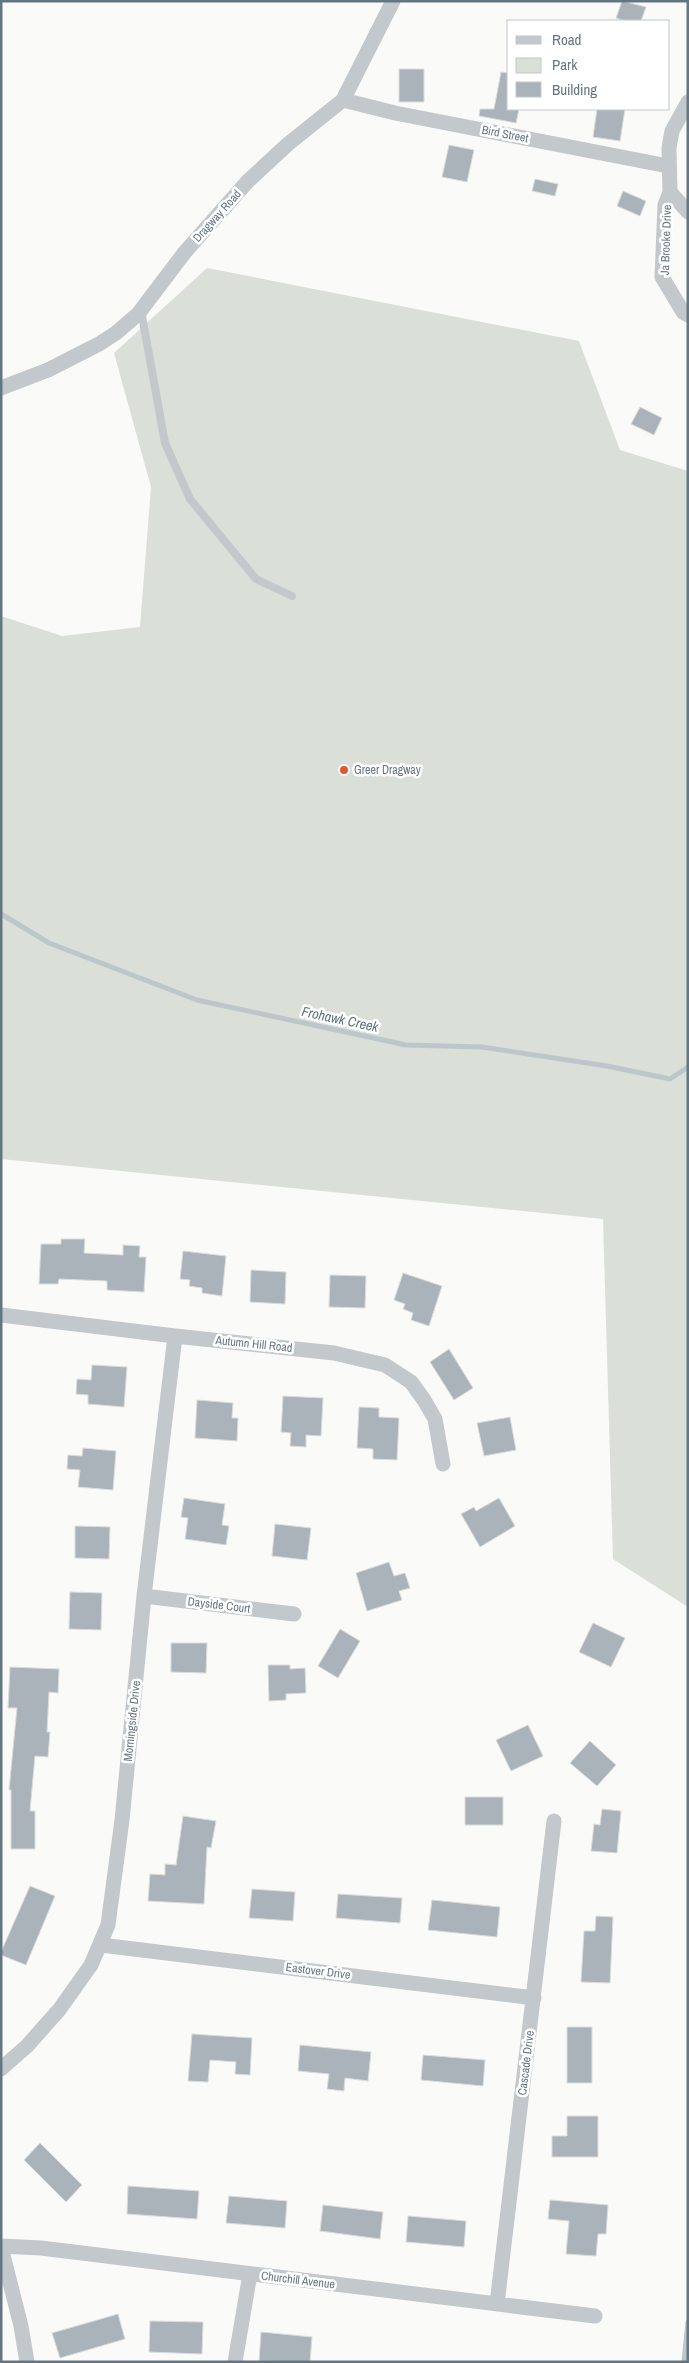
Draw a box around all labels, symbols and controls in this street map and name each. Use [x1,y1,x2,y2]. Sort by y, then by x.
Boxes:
legend [507,20,669,110]
text: Road [552,29,581,50]
text: Park [552,54,578,75]
text: Building [552,79,597,100]
street label: Bird Street [480,122,530,146]
street label: Dragway Road [189,186,245,246]
street label: Ja Brooke Drive [657,204,675,276]
place label: Greer Dragway [354,762,421,778]
marker: Greer Dragway [338,764,350,776]
water label: Frohawk Creek [300,1002,381,1036]
street label: Autumn Hill Road [214,1332,293,1356]
street label: Dayside Court [187,1593,251,1617]
street label: Morningside Drive [120,1680,144,1762]
street label: Eastover Drive [285,1959,351,1983]
street label: Cascade Drive [514,2030,538,2096]
street label: Churchill Avenue [260,2268,336,2292]

